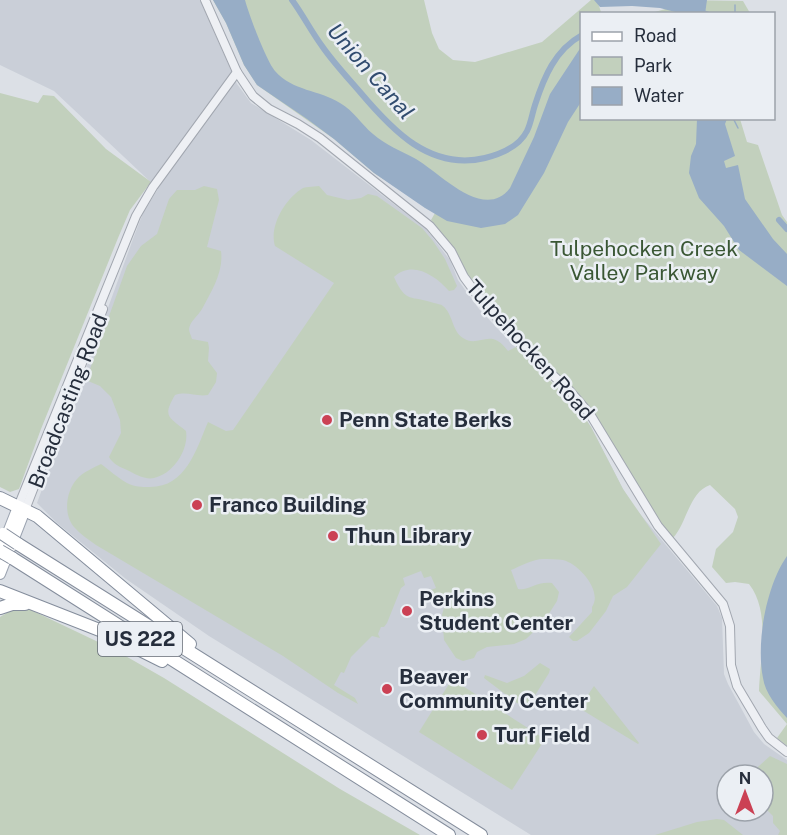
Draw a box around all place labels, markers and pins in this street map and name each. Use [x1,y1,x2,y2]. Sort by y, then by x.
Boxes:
place label: Penn State Berks [339,407,512,432]
marker: Penn State Berks [320,413,334,427]
place label: Franco Building [209,492,366,517]
marker: Franco Building [190,498,204,512]
place label: Thun Library [345,523,472,548]
marker: Thun Library [326,529,340,543]
place label: Perkins Student Center [419,586,574,635]
marker: Perkins Student Center [400,604,414,618]
place label: Beaver Community Center [399,664,588,713]
marker: Beaver Community Center [380,682,394,696]
place label: Turf Field [494,722,590,747]
marker: Turf Field [475,728,489,742]

